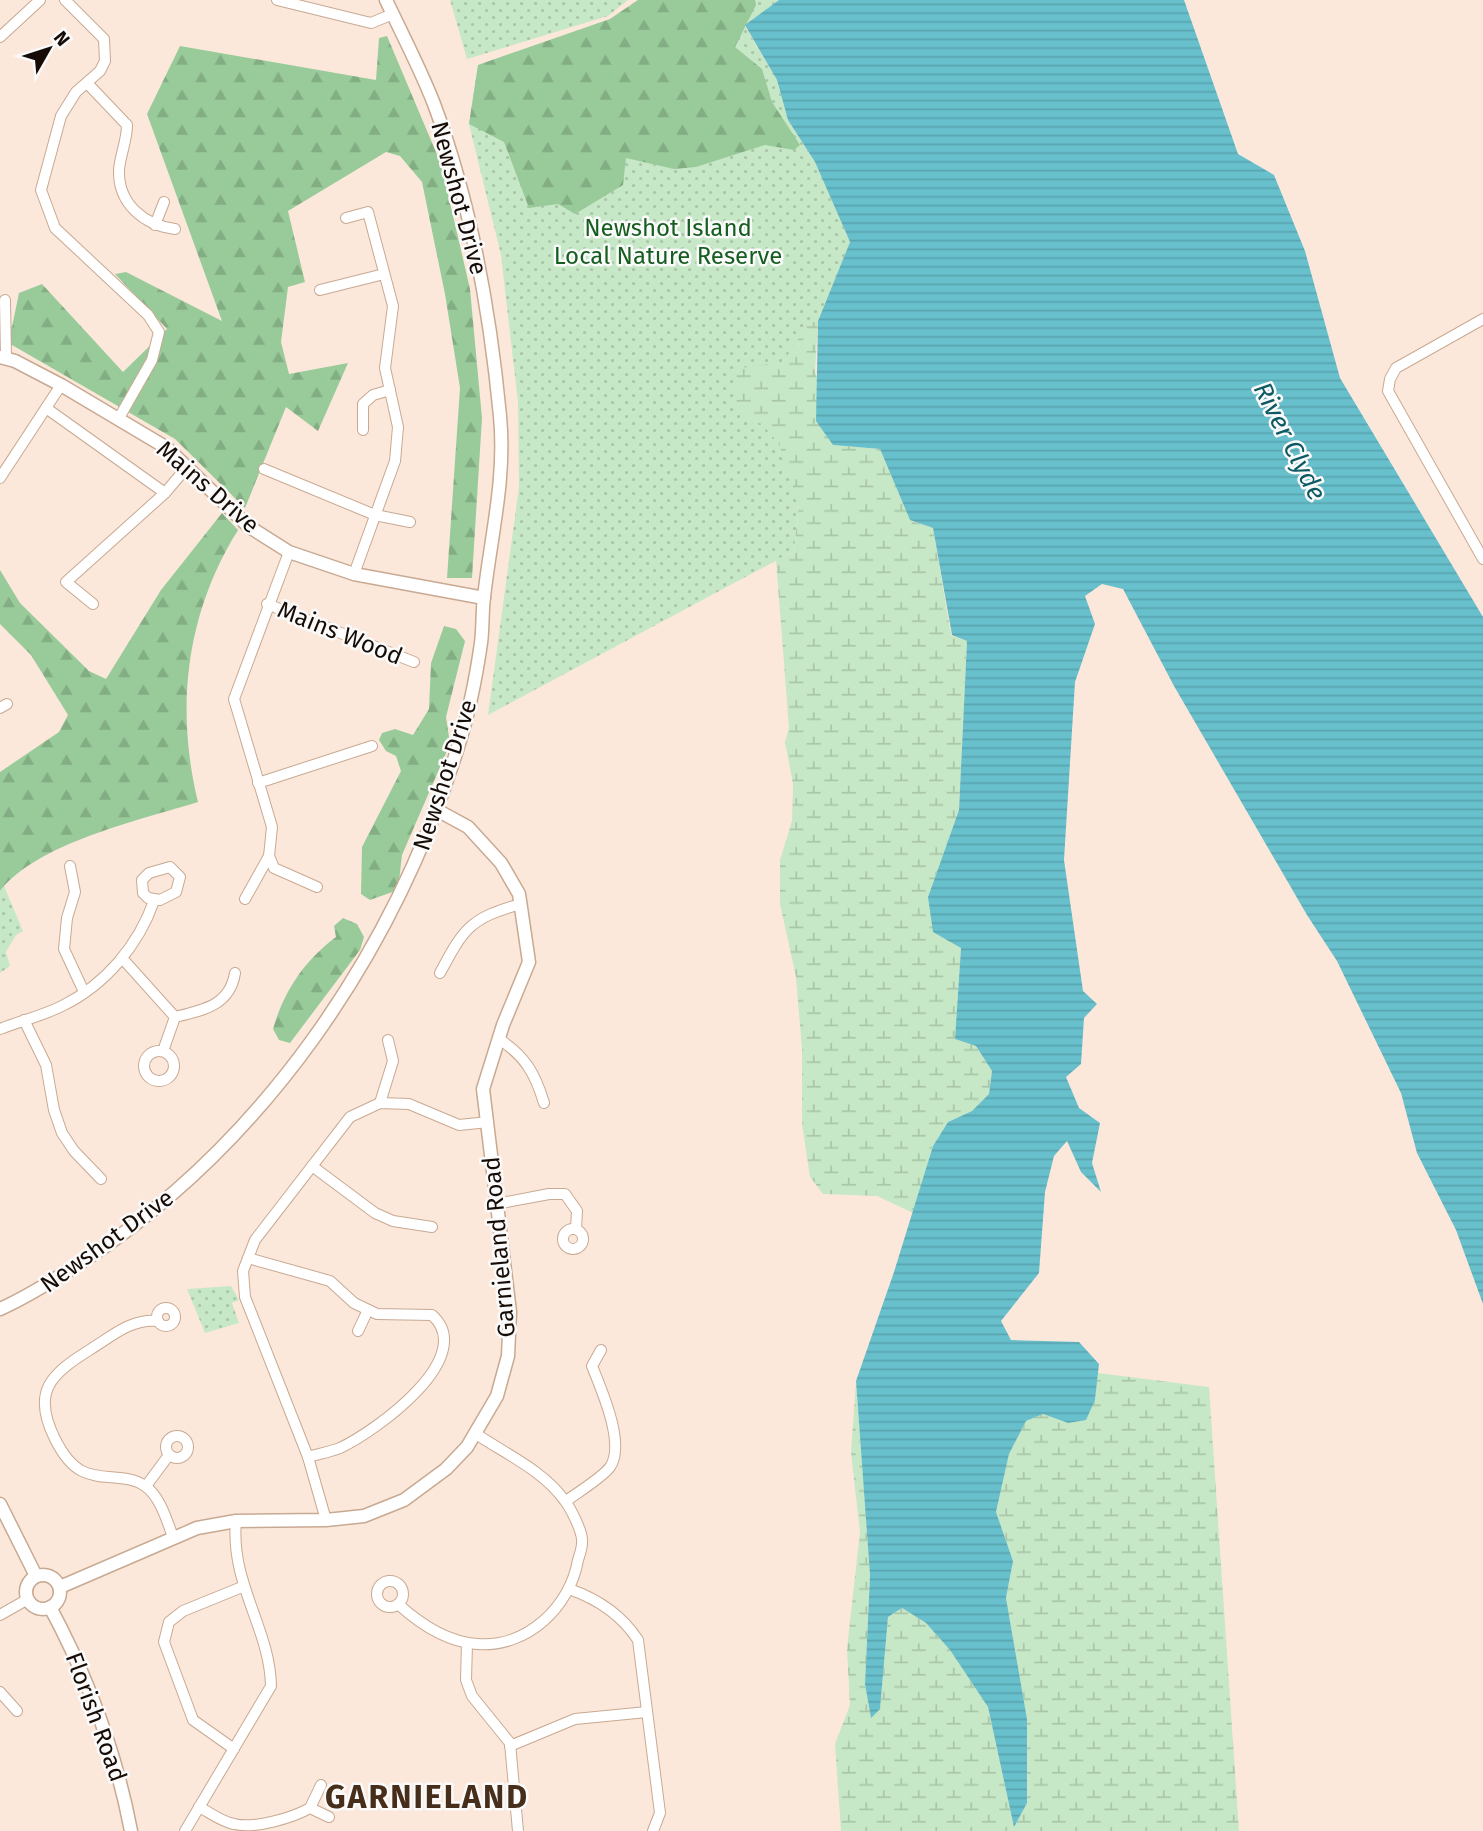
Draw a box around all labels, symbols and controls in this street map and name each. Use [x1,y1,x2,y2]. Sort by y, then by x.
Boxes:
north arrow [14,14,84,84]
text: N [49,26,75,51]
street label: Newshot Drive [425,118,493,278]
park label: Newshot Island Local Nature Reserve [554,214,782,270]
water label: River Clyde [1247,377,1332,505]
street label: Mains Drive [151,435,265,539]
street label: Mains Wood [274,595,406,671]
street label: Newshot Drive [407,696,483,854]
street label: Garnieland Road [477,1155,521,1339]
street label: Newshot Drive [35,1183,179,1299]
street label: Florish Road [60,1649,132,1785]
district label: GARNIELAND [325,1778,529,1816]

